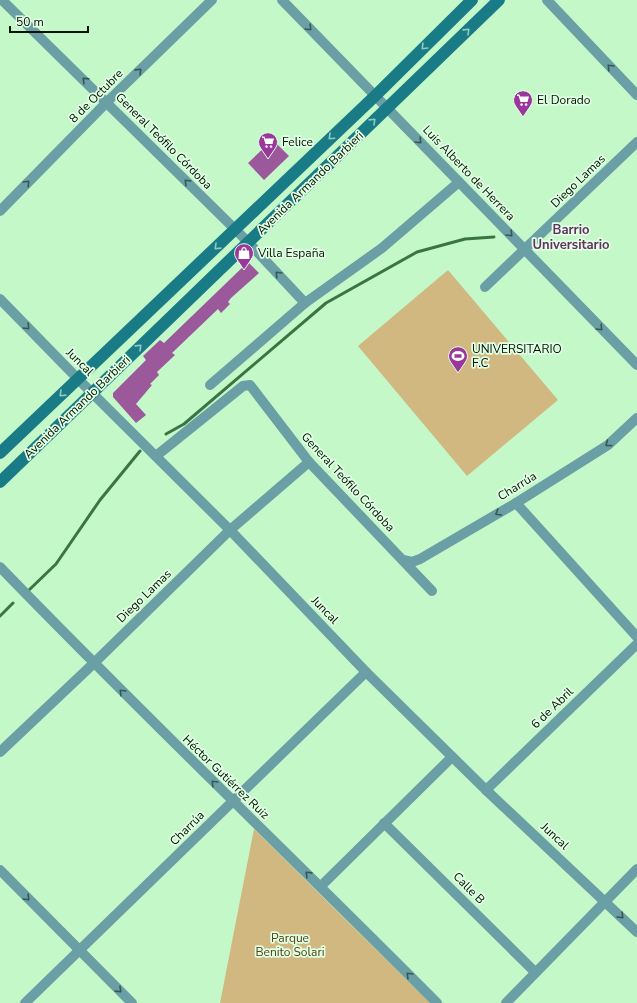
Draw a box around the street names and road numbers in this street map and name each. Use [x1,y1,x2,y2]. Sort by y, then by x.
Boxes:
street label: 8 de Octubre [66,66,126,126]
street label: General Teófilo Córdoba [112,89,216,193]
street label: Luis Alberto de Herrera [419,122,519,224]
street label: Avenida Armando Barbieri [253,128,367,238]
street label: Diego Lamas [547,151,609,211]
street label: Juncal [62,344,98,380]
street label: Avenida Armando Barbieri [20,352,134,462]
street label: General Teófilo Córdoba [298,429,398,535]
street label: Charrúa [495,468,539,504]
street label: Diego Lamas [113,566,175,626]
street label: Juncal [307,592,342,628]
street label: 6 de Abril [527,683,577,732]
street label: Héctor Gutiérrez Ruiz [179,731,273,823]
street label: Charrúa [166,807,208,849]
street label: Juncal [537,818,573,853]
street label: Calle B [450,869,488,907]

